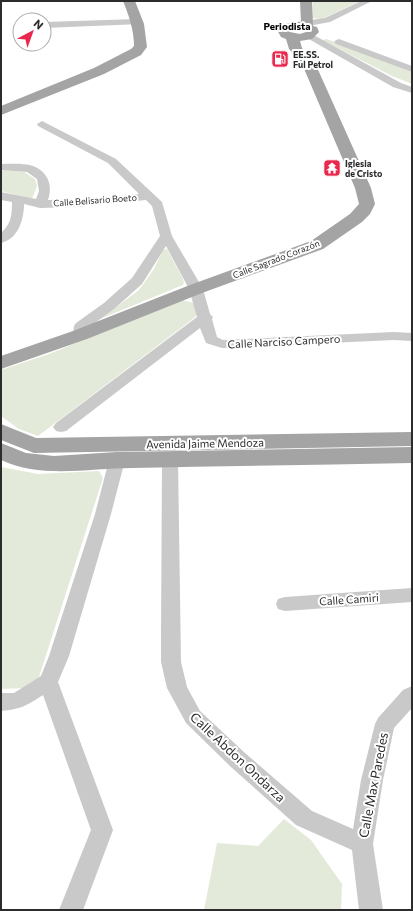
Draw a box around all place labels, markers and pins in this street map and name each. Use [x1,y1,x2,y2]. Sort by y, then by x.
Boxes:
fuel station icon: EE.SS. Ful Petrol [270,49,290,69]
place label: EE.SS. Ful Petrol [293,49,333,70]
temple icon: Iglesia de Cristo [322,158,342,178]
place label: Iglesia de Cristo [345,158,383,179]

